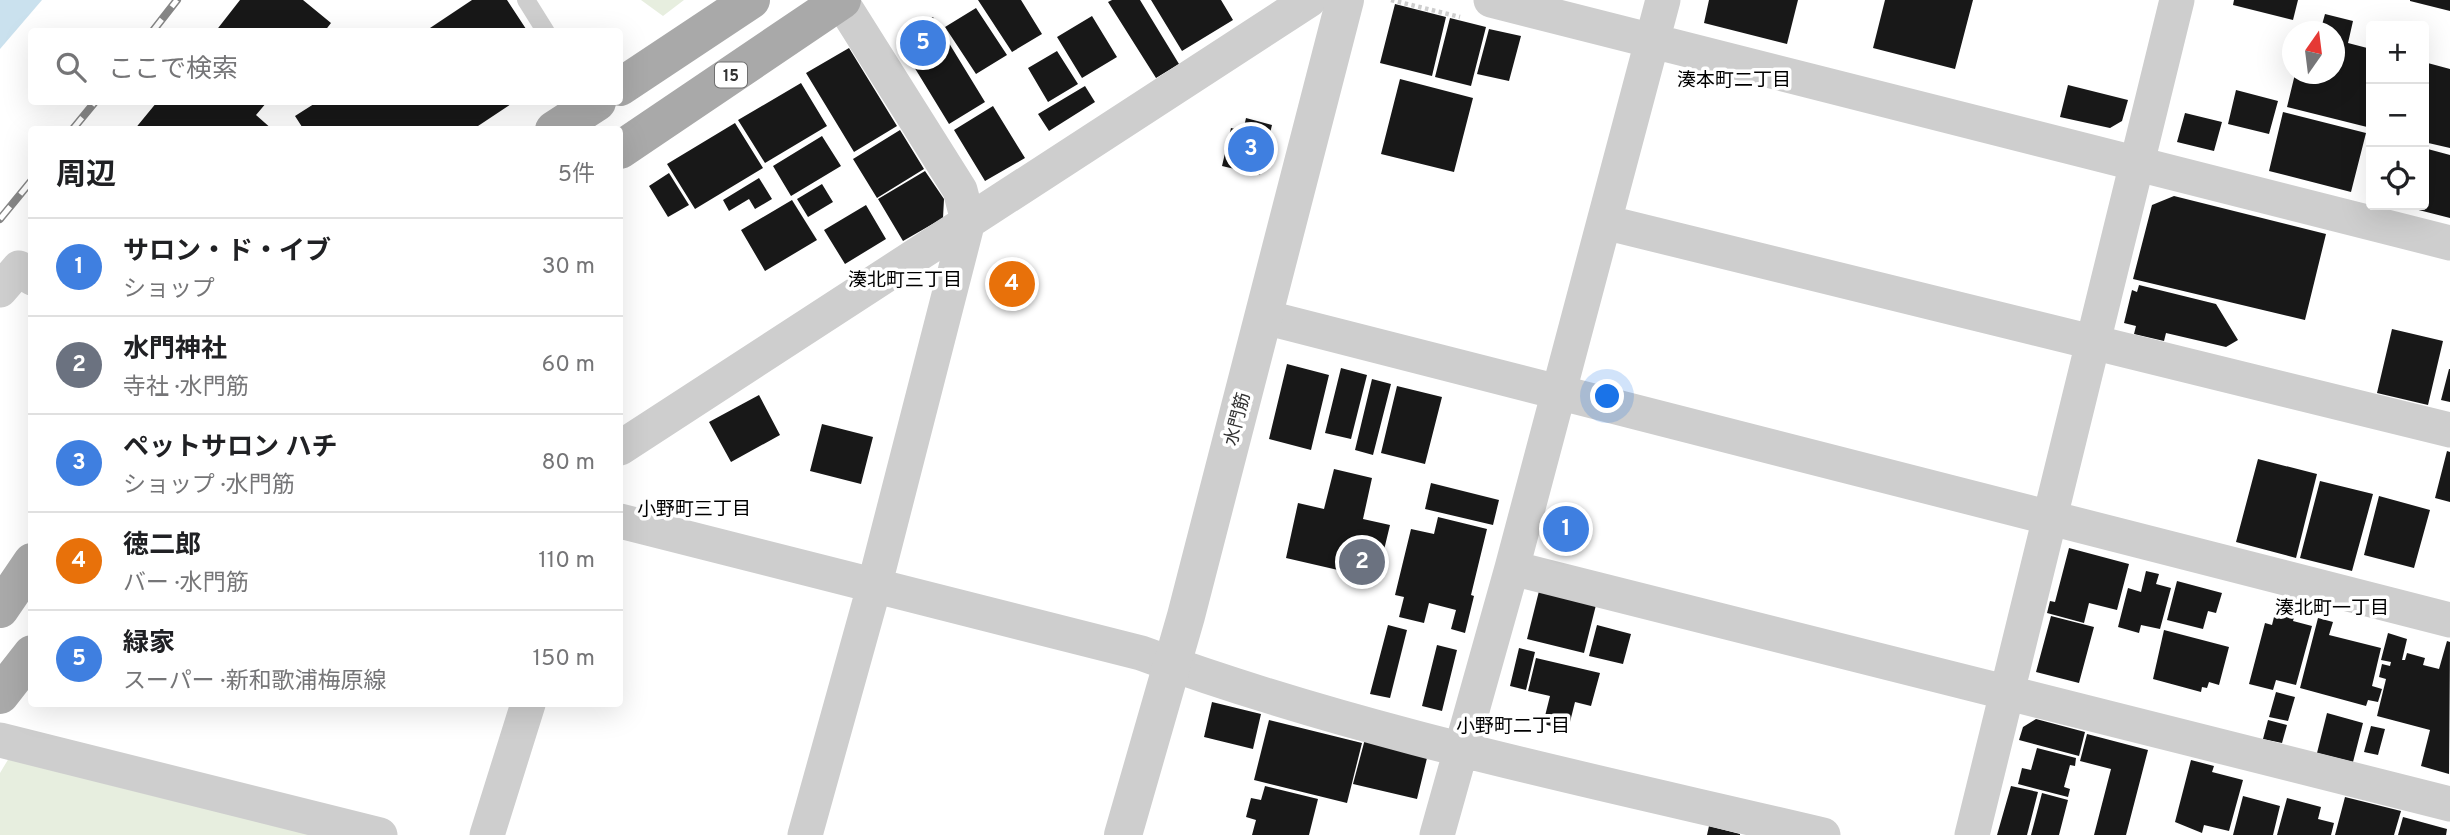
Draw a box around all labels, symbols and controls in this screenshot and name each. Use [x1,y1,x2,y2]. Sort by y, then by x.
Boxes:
pin: 5 [900,17,946,69]
north arrow [2282,21,2345,84]
map controls [2366,21,2429,210]
button: + [2366,21,2429,84]
search box [28,28,623,105]
icon: search [52,48,90,86]
text: ここで検索 [108,54,238,87]
road number: 15 [715,62,747,88]
district label: 湊本町二丁目 [1677,69,1791,93]
button: − [2366,84,2429,147]
pin: 3 [1228,123,1274,175]
button: locate [2366,147,2429,210]
text: 周辺 [56,158,116,195]
text: 5件 [558,161,595,190]
text: サロン・ド・イブ [123,236,331,269]
text: 1 [74,253,84,282]
text: 30 m [542,253,595,282]
pin: 4 [989,258,1035,310]
district label: 湊北町三丁目 [848,269,962,293]
text: ショップ [123,276,215,305]
text: 水門神社 [123,334,227,367]
text: 2 [72,351,86,380]
text: 60 m [542,351,595,380]
text: 寺社 · 水門筋 [123,374,249,403]
your location [1590,379,1624,413]
street label: 水門筋 [1220,390,1257,448]
text: ペットサロン ハチ [123,432,338,465]
text: 3 [72,449,86,478]
text: 80 m [542,449,595,478]
text: ショップ · 水門筋 [123,472,295,501]
district label: 小野町三丁目 [637,498,751,522]
pin: 1 [1543,503,1589,555]
text: 徳二郎 [123,530,201,563]
pin: 2 [1339,536,1385,588]
text: 4 [72,547,86,576]
text: 110 m [538,547,595,576]
text: バー · 水門筋 [123,570,249,599]
district label: 湊北町一丁目 [2275,597,2389,621]
text: 緑家 [123,628,175,661]
text: 5 [72,645,86,674]
text: 150 m [533,645,595,674]
text: スーパー · 新和歌浦梅原線 [123,668,387,697]
district label: 小野町二丁目 [1456,715,1570,739]

